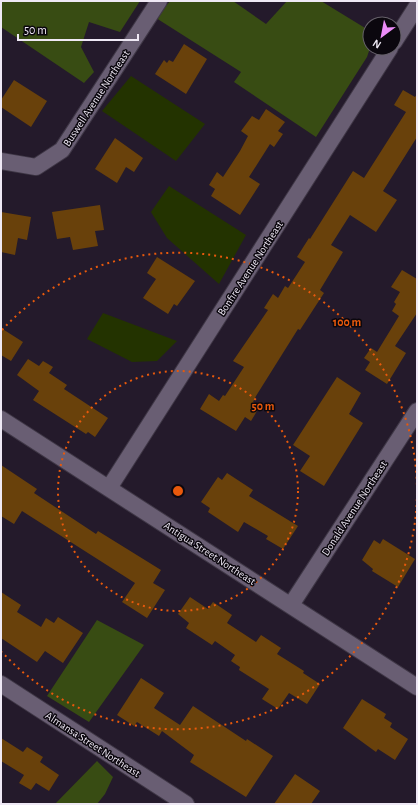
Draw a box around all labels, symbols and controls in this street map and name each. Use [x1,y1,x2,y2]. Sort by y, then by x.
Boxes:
scale bar [18,16,138,42]
north arrow [362,16,402,56]
text: 50 m [24,24,47,36]
text: N [371,37,383,51]
street label: Buswell Avenue Northeast [61,48,132,148]
street label: Bonfire Avenue Northeast [216,219,285,317]
text: 100 m [333,316,361,328]
text: 50 m [252,400,275,412]
street label: Donald Avenue Northeast [320,459,389,558]
centre of rings [171,484,185,498]
street label: Antigua Street Northeast [162,520,258,587]
street label: Almansa Street Northeast [43,710,142,779]

